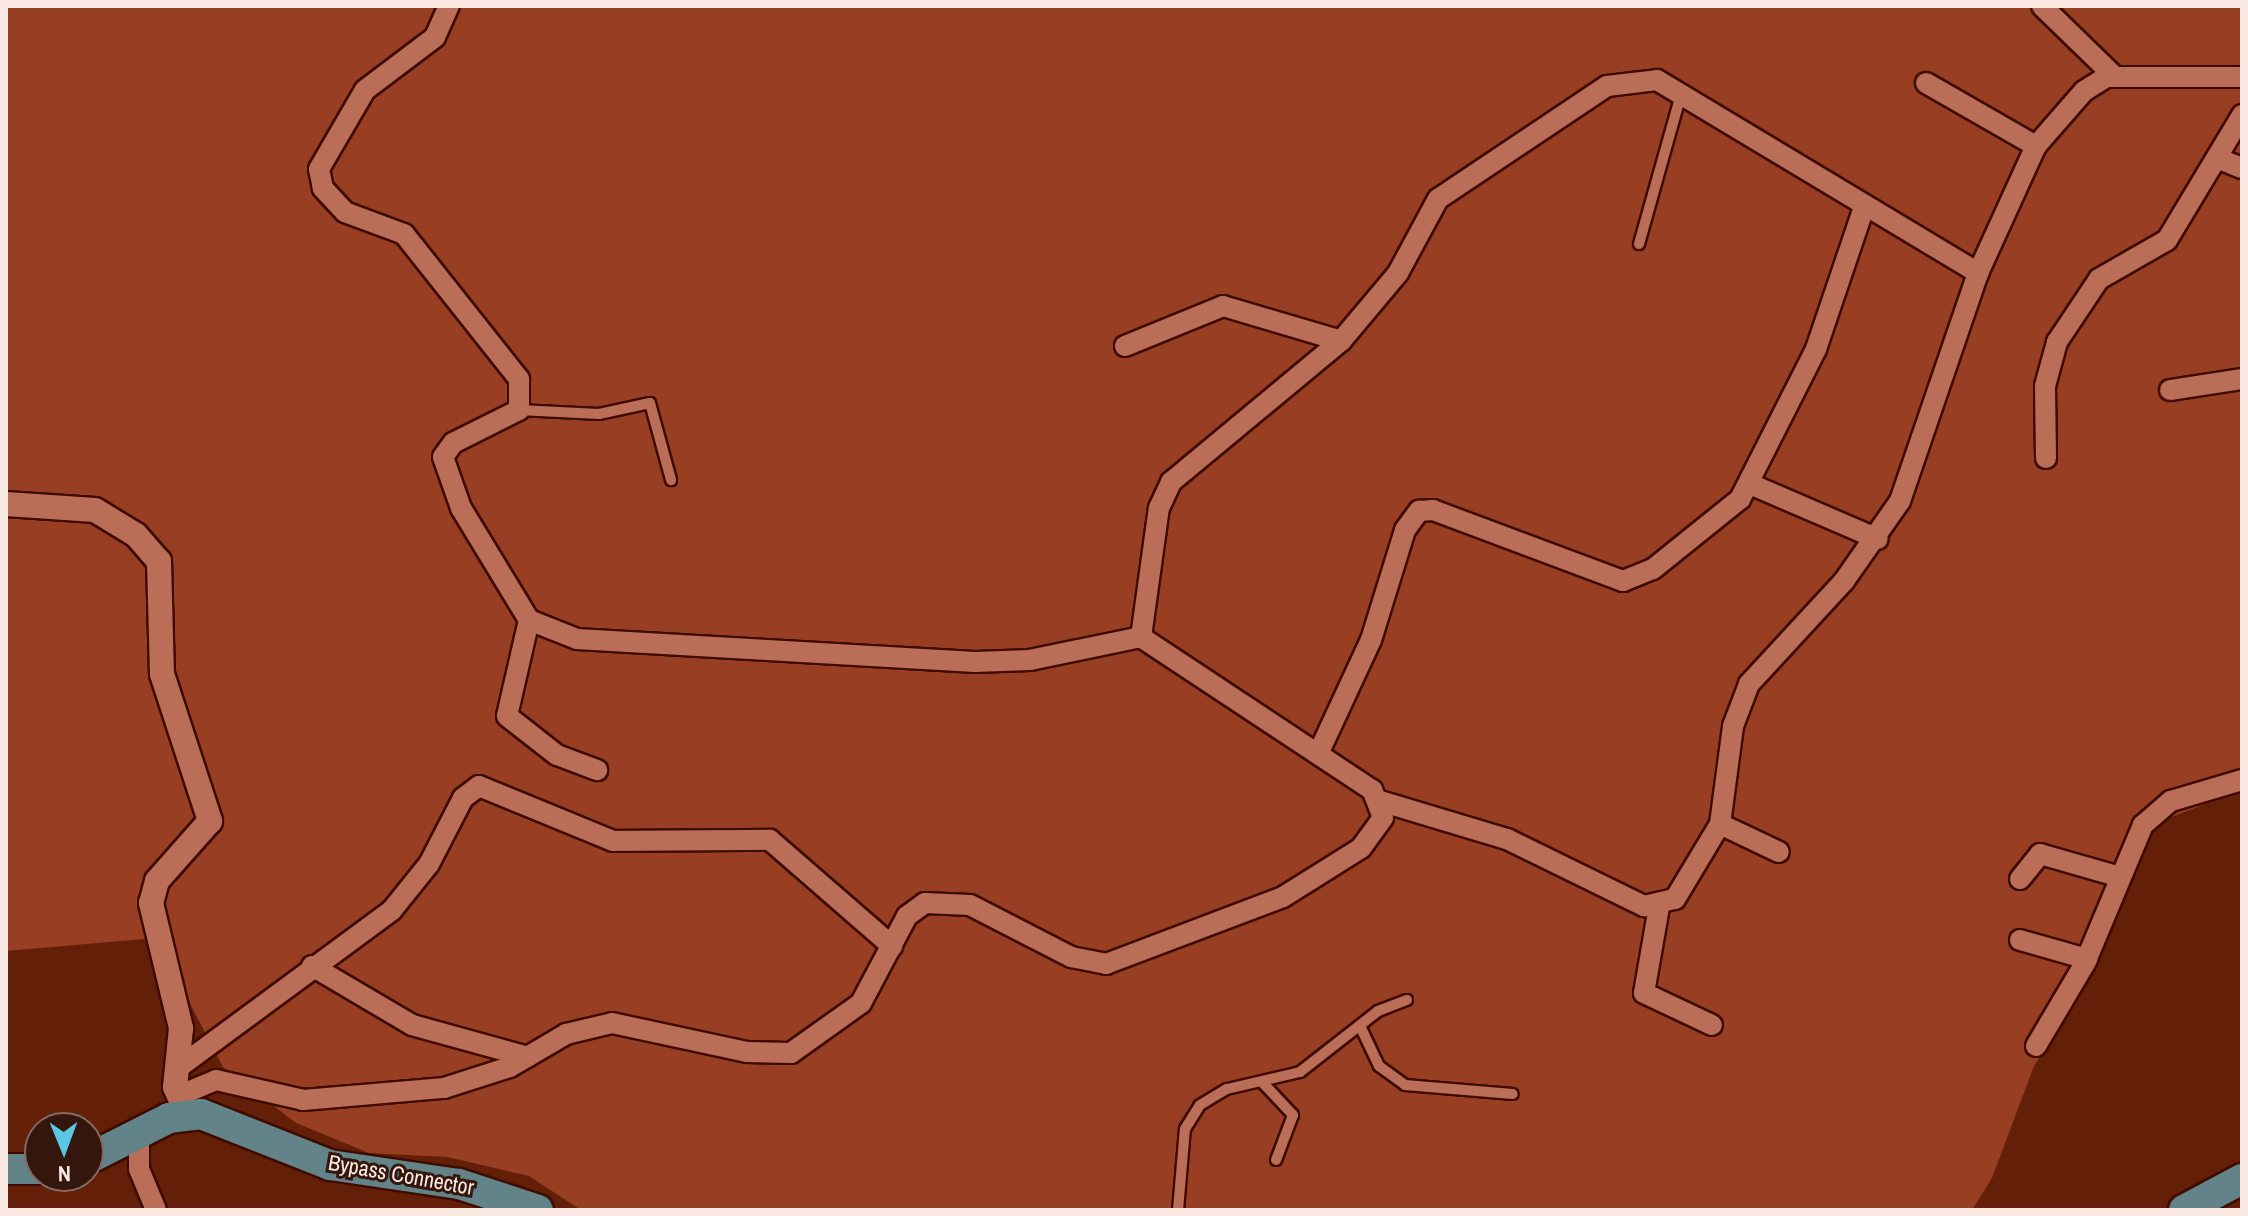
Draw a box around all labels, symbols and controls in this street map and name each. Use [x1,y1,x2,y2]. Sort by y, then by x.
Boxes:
north arrow [24,1112,104,1192]
street label: Bypass Connector [326,1149,476,1201]
text: N [58,1159,71,1189]

